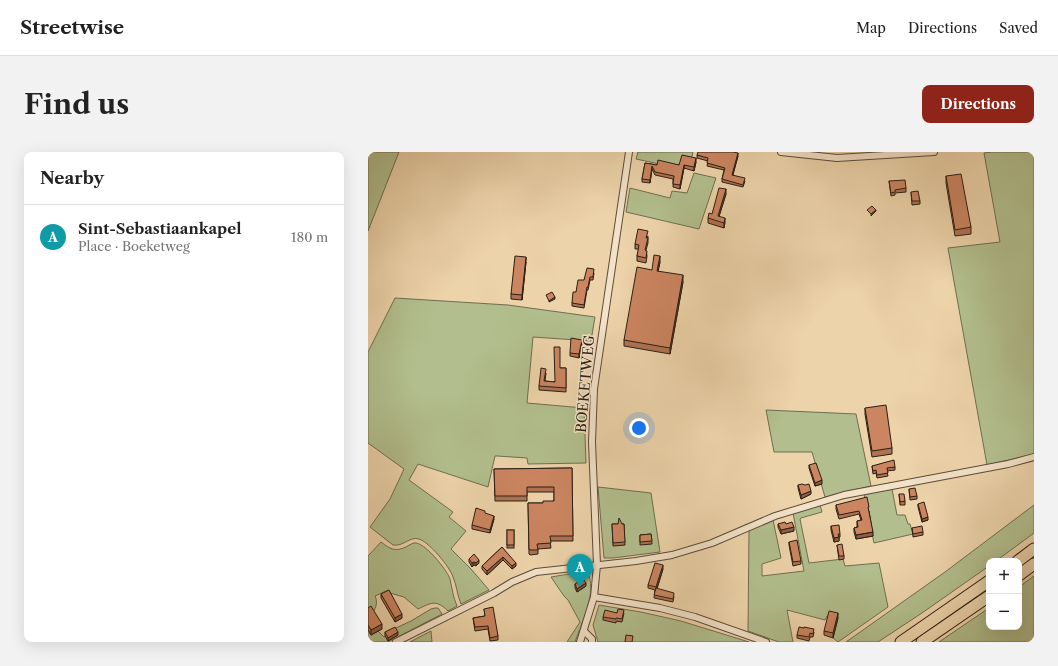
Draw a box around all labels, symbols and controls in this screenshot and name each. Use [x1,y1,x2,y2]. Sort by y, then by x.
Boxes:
text: Streetwise [20,16,124,39]
text: Map [856,19,886,37]
text: Directions [908,19,977,37]
text: Saved [999,19,1038,37]
button: Directions [922,85,1034,123]
text: Find us [24,87,129,121]
text: Nearby [40,168,104,188]
text: Sint-Sebastiaankapel [78,219,241,238]
text: A [48,229,58,245]
text: 180 m [291,229,328,245]
text: Place · Boeketweg [78,238,190,254]
street label: BOEKETWEG [572,334,598,434]
your location [629,418,649,438]
pin: A [567,554,593,587]
map controls [986,558,1022,630]
button: + [986,558,1022,594]
button: − [986,594,1022,630]

